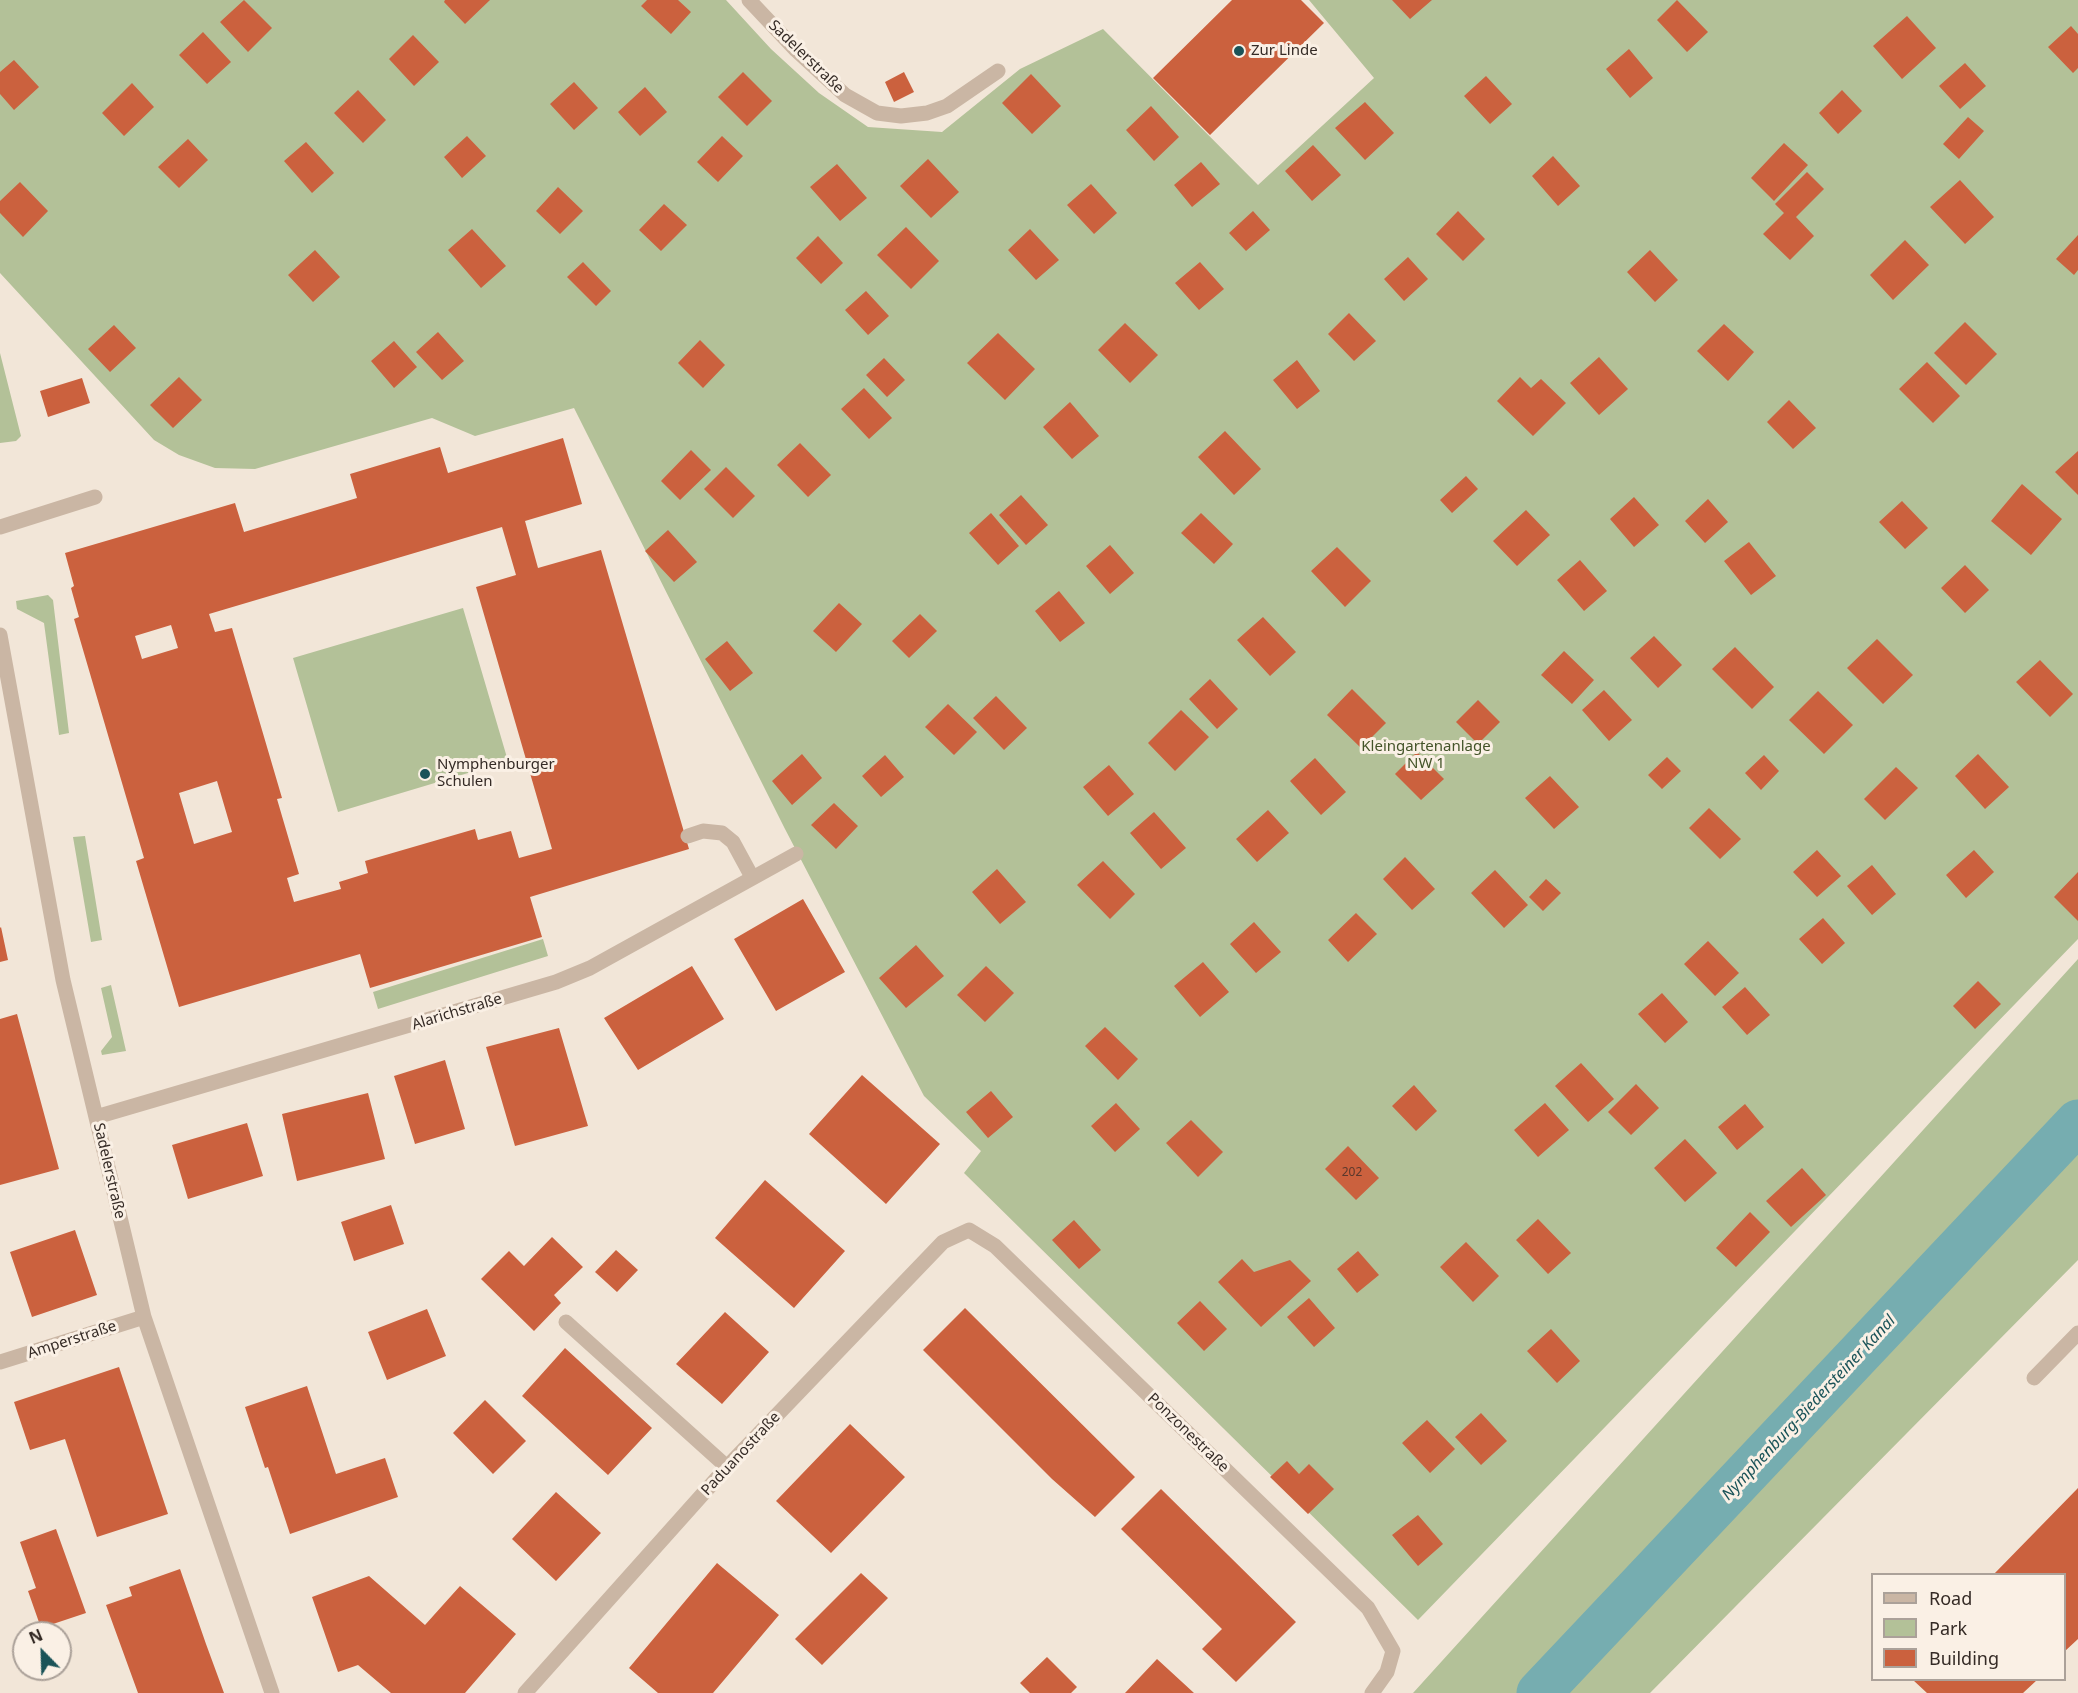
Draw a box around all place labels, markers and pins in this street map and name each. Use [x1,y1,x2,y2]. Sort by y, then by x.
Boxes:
place label: Zur Linde [1251,42,1318,60]
marker: Zur Linde [1232,44,1246,58]
place label: Nymphenburger Schulen [437,756,555,791]
marker: Nymphenburger Schulen [418,767,432,781]

